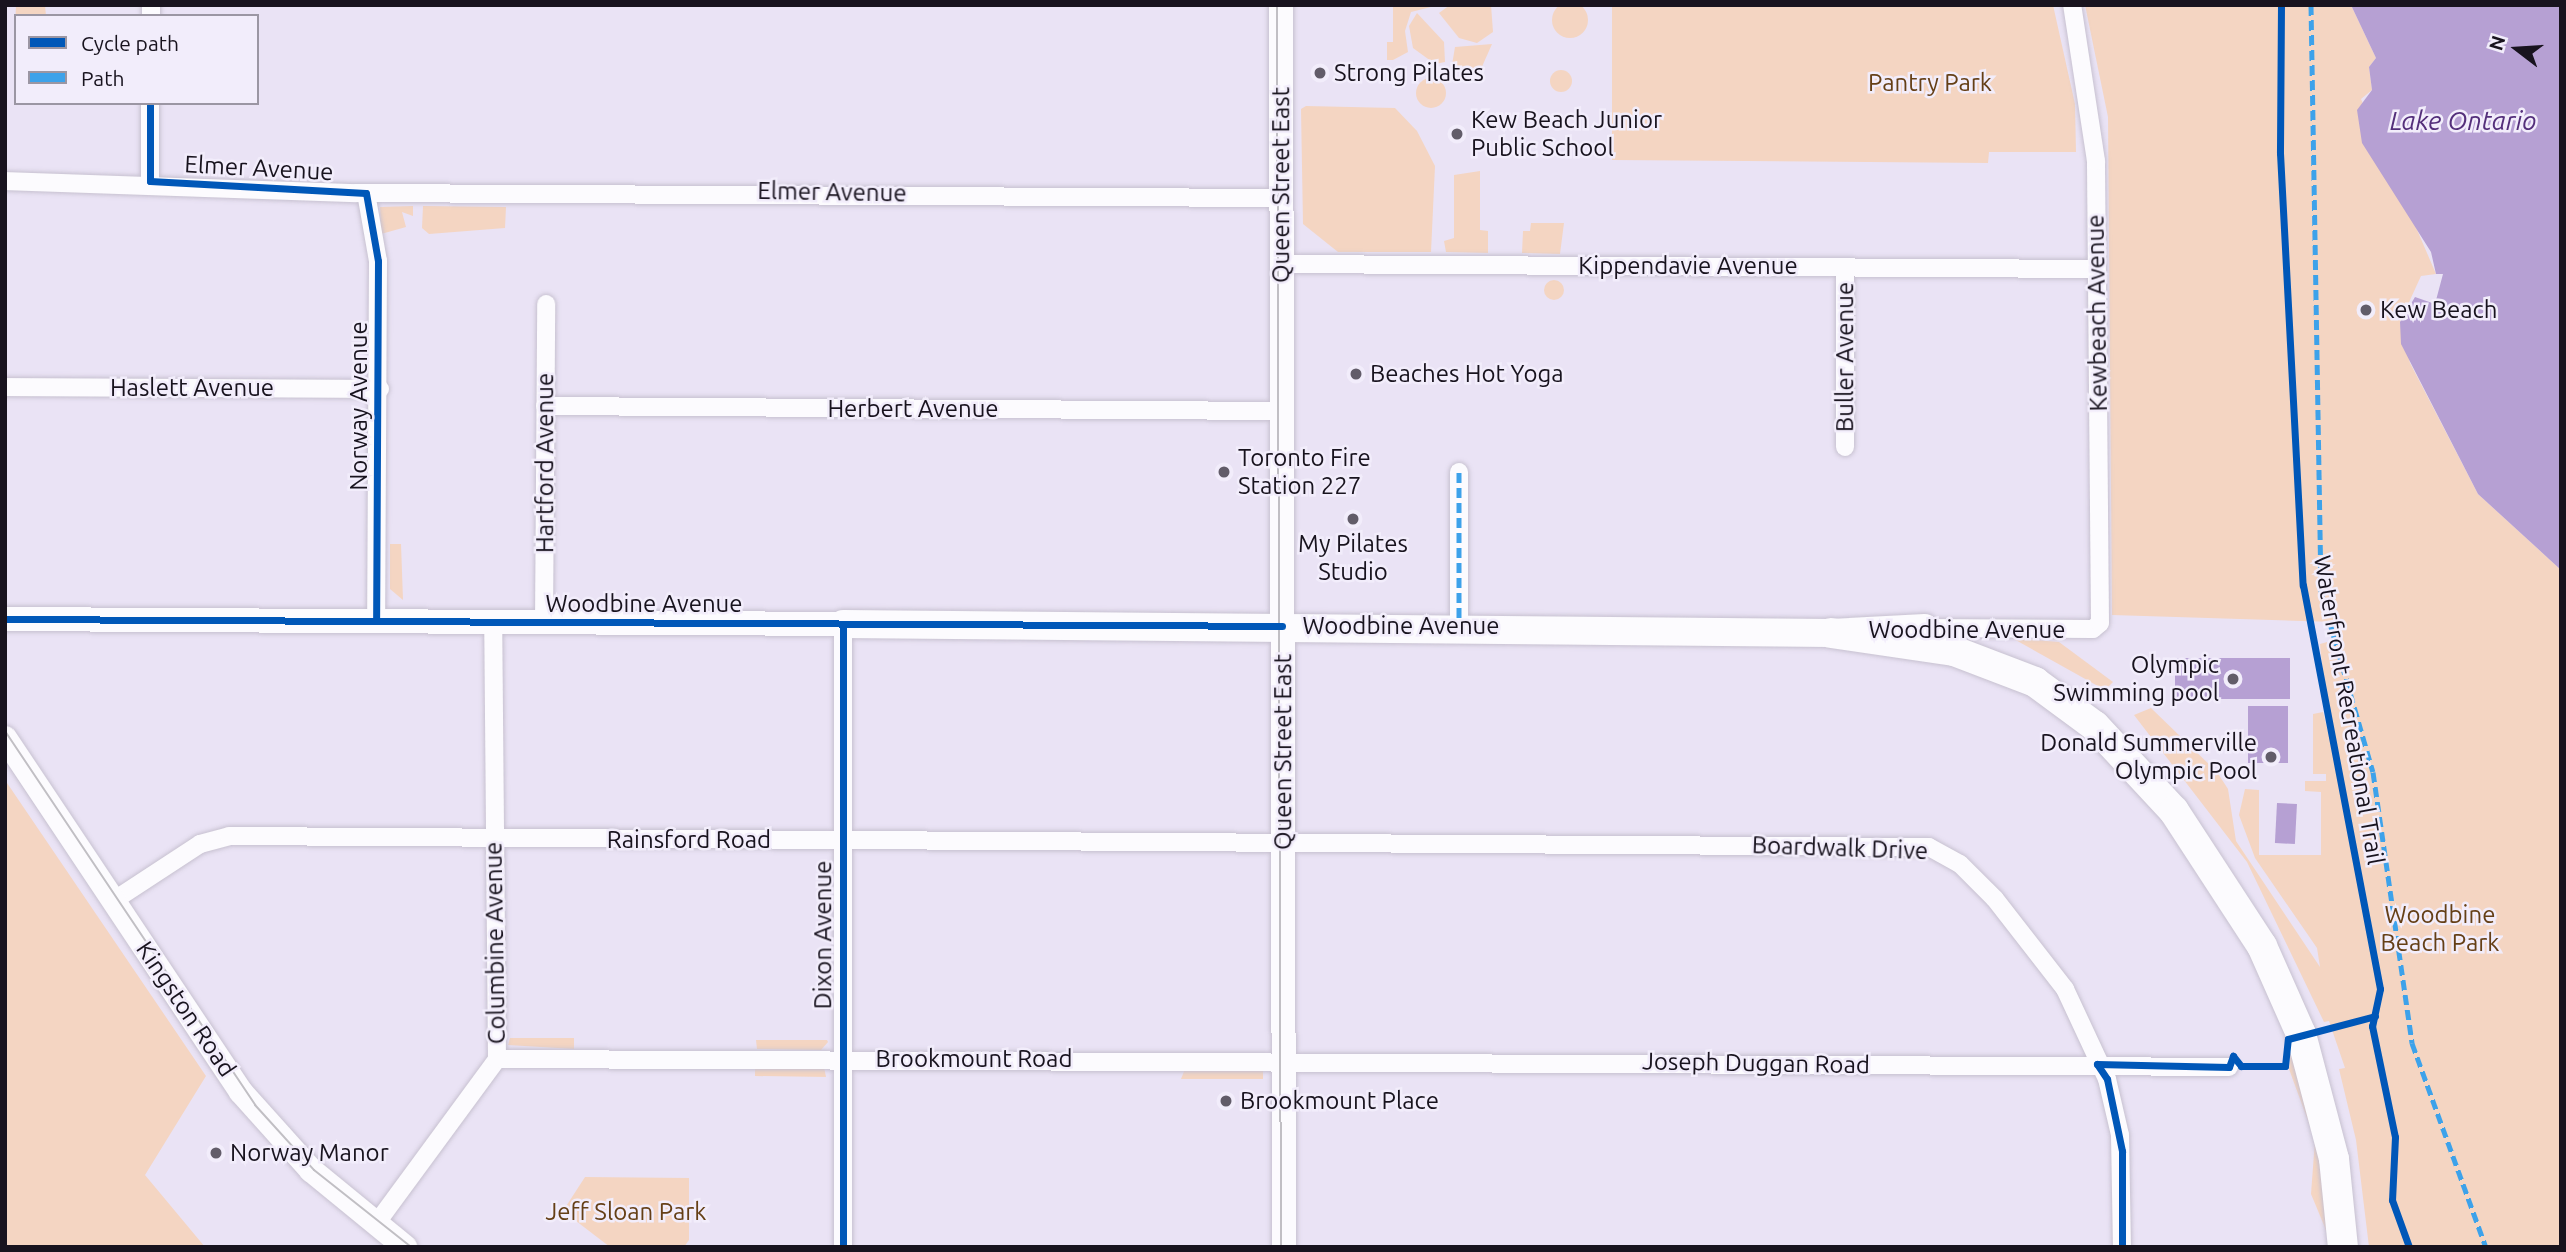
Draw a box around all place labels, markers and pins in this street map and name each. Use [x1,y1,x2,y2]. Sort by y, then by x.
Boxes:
place label: Strong Pilates [1334,59,1484,87]
marker: Strong Pilates [1312,65,1328,81]
place label: Kew Beach Junior Public School [1471,106,1662,162]
marker: Kew Beach Junior Public School [1449,126,1465,142]
place label: Kew Beach [2380,296,2497,324]
marker: Kew Beach [2358,302,2374,318]
place label: Beaches Hot Yoga [1370,360,1564,388]
marker: Beaches Hot Yoga [1348,366,1364,382]
place label: Toronto Fire Station 227 [1238,444,1371,500]
marker: Toronto Fire Station 227 [1216,464,1232,480]
marker: My Pilates Studio [1345,511,1361,527]
place label: My Pilates Studio [1298,530,1408,586]
place label: Olympic Swimming pool [2053,651,2219,707]
marker: Olympic Swimming pool [2225,671,2241,687]
place label: Donald Summerville Olympic Pool [2040,729,2257,785]
marker: Donald Summerville Olympic Pool [2263,749,2279,765]
place label: Brookmount Place [1240,1087,1439,1115]
marker: Brookmount Place [1218,1093,1234,1109]
place label: Norway Manor [230,1139,389,1167]
marker: Norway Manor [208,1145,224,1161]

